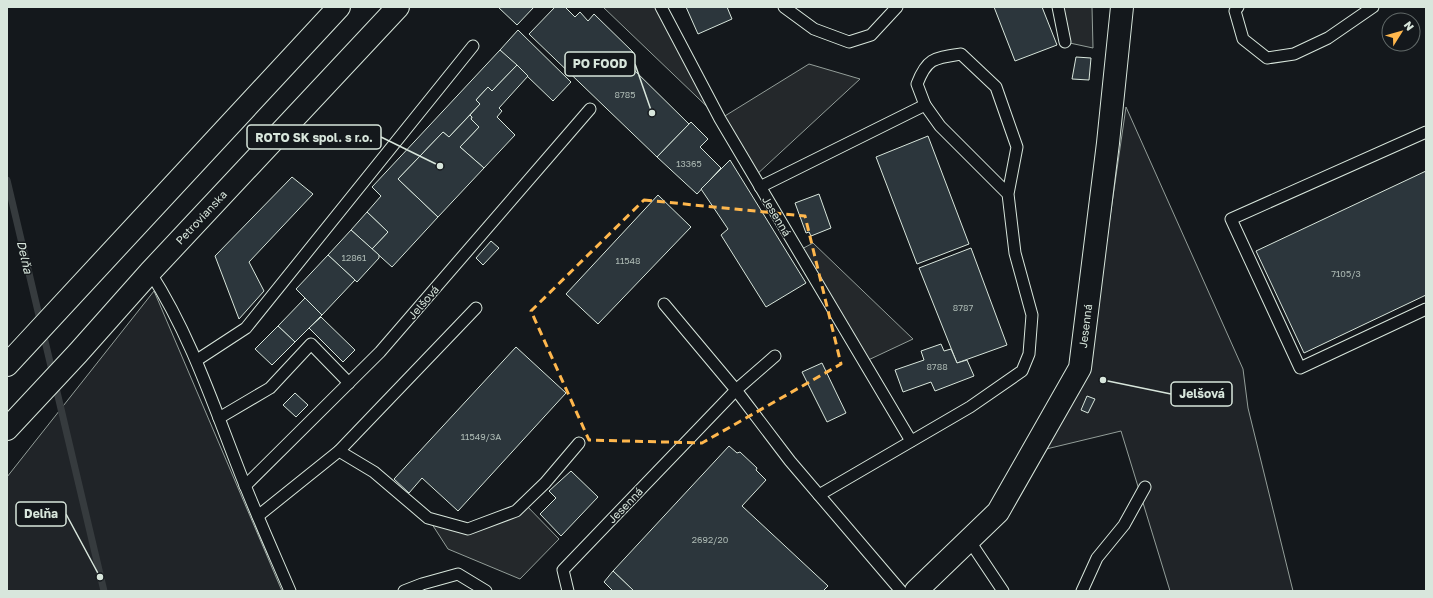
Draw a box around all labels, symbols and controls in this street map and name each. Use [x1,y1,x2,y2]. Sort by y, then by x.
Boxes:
north arrow [1381,12,1421,52]
text: N [1402,18,1417,33]
callout: PO FOOD [565,52,635,76]
text: PO FOOD [573,56,628,71]
house number: 8785 [615,89,635,100]
callout: ROTO SK spol. s r.o. [247,125,381,149]
text: ROTO SK spol. s r.o. [255,130,373,145]
house number: 13365 [676,158,702,169]
street label: Petrovianska [173,187,229,247]
street label: Jesenná [760,194,794,238]
water label: Delňa [14,239,36,276]
house number: 12861 [342,252,367,263]
house number: 11548 [616,255,640,266]
house number: 7105/3 [1331,268,1361,279]
street label: Jelšová [405,283,441,321]
house number: 8787 [953,302,973,313]
street label: Jesenná [1076,303,1094,349]
house number: 8788 [926,361,948,372]
callout: Jelšová [1171,382,1232,406]
text: Jelšová [1179,386,1225,401]
house number: 11549/3A [461,431,501,442]
street label: Jesenná [605,484,645,526]
callout: Delňa [16,502,66,526]
text: Delňa [24,506,58,521]
house number: 2692/20 [692,534,729,545]

